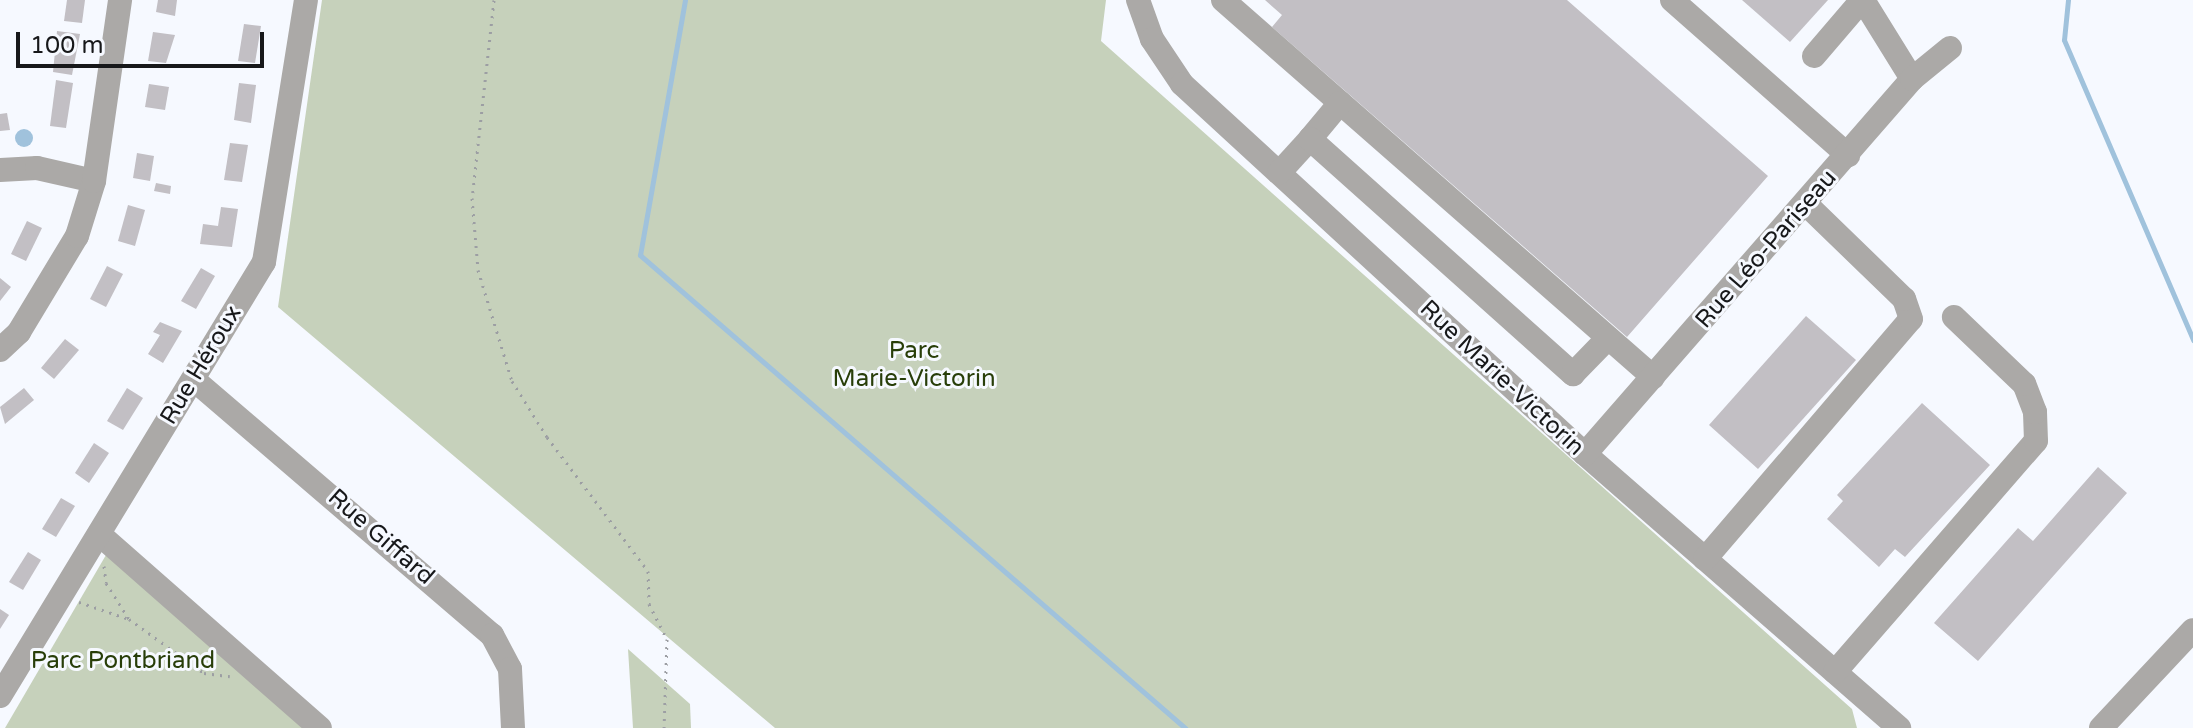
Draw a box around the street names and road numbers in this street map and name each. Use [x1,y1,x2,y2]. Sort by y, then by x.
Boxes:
street label: Rue Léo-Pariseau [1689,164,1843,334]
street label: Rue Marie-Victorin [1414,294,1590,462]
street label: Rue Héroux [154,300,248,430]
street label: Rue Giffard [322,483,440,591]

